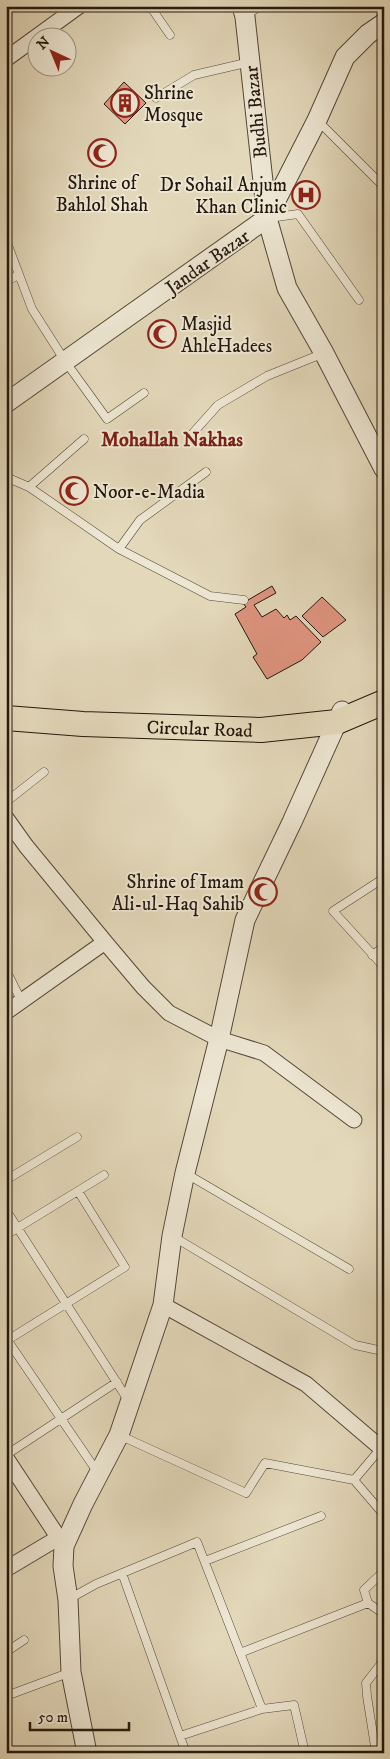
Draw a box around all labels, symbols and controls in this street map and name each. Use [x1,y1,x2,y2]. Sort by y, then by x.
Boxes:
north arrow [28,28,78,78]
text: N [33,33,54,54]
street label: Budhi Bazar [240,64,273,159]
place label: Shrine Mosque [144,82,203,128]
building icon: Shrine Mosque [110,88,140,118]
mosque icon: Shrine of Bahlol Shah [87,138,117,168]
place label: Shrine of Bahlol Shah [56,172,148,217]
place label: Dr Sohail Anjum Khan Clinic [160,174,287,219]
hospital icon: Dr Sohail Anjum Khan Clinic [291,180,321,210]
street label: Jandar Bazar [160,225,254,301]
place label: Masjid AhleHadees [181,313,272,358]
mosque icon: Masjid AhleHadees [147,319,177,349]
district label: Mohallah Nakhas [101,428,243,453]
mosque icon: Noor-e-Madia [59,476,89,506]
place label: Noor-e-Madia [93,481,205,504]
street label: Circular Road [146,716,254,743]
place label: Shrine of Imam Ali-ul-Haq Sahib [112,871,244,917]
mosque icon: Shrine of Imam Ali-ul-Haq Sahib [248,877,278,907]
scale bar [30,1699,129,1731]
text: 50 m [38,1708,68,1727]

